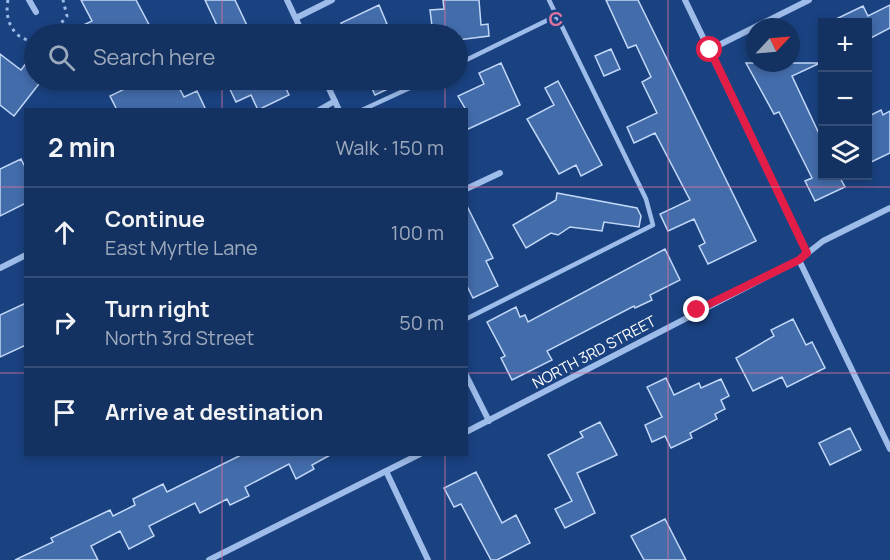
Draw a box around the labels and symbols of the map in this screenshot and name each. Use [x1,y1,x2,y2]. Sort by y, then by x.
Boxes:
text: C [549,5,563,32]
north arrow [746,18,800,72]
route start [696,36,722,62]
route end [683,296,709,322]
street label: NORTH 3RD STREET [528,310,660,394]

